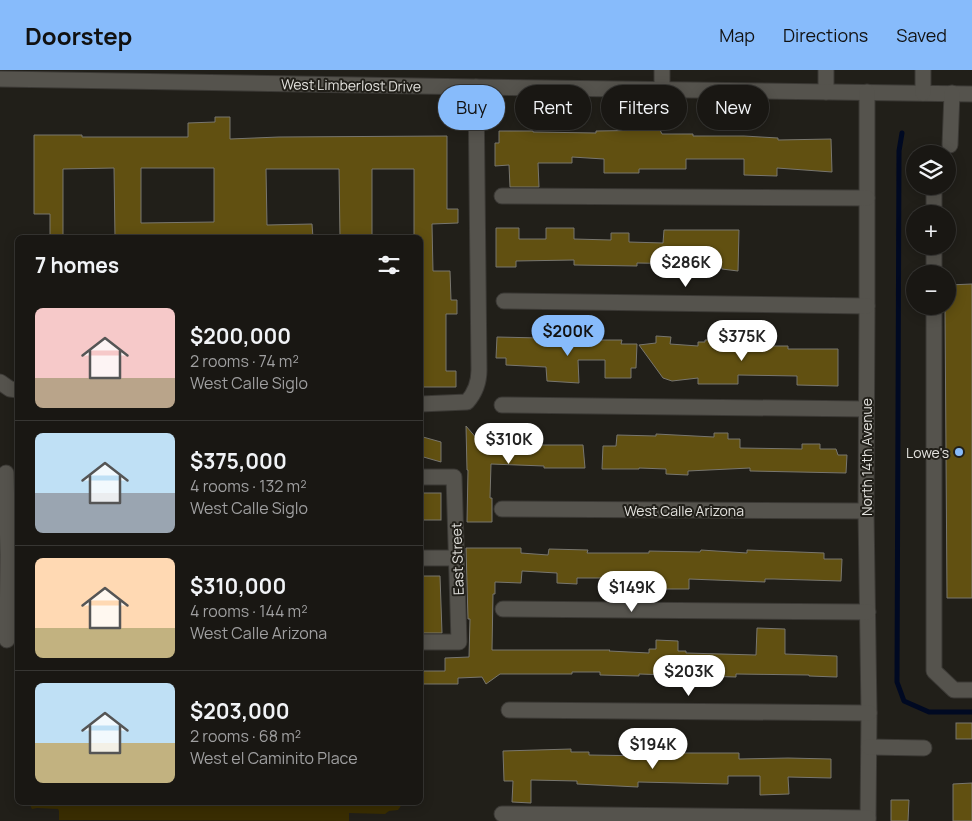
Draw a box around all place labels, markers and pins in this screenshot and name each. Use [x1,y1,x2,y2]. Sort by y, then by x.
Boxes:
pin: $286K [651,246,721,288]
pin: $200K [533,314,603,357]
pin: $375K [707,320,777,362]
pin: $310K [474,422,544,465]
place label: Lowe's [906,443,949,462]
marker: Lowe's [953,446,965,458]
pin: $149K [597,570,667,613]
pin: $203K [654,654,724,697]
pin: $194K [618,728,688,770]

